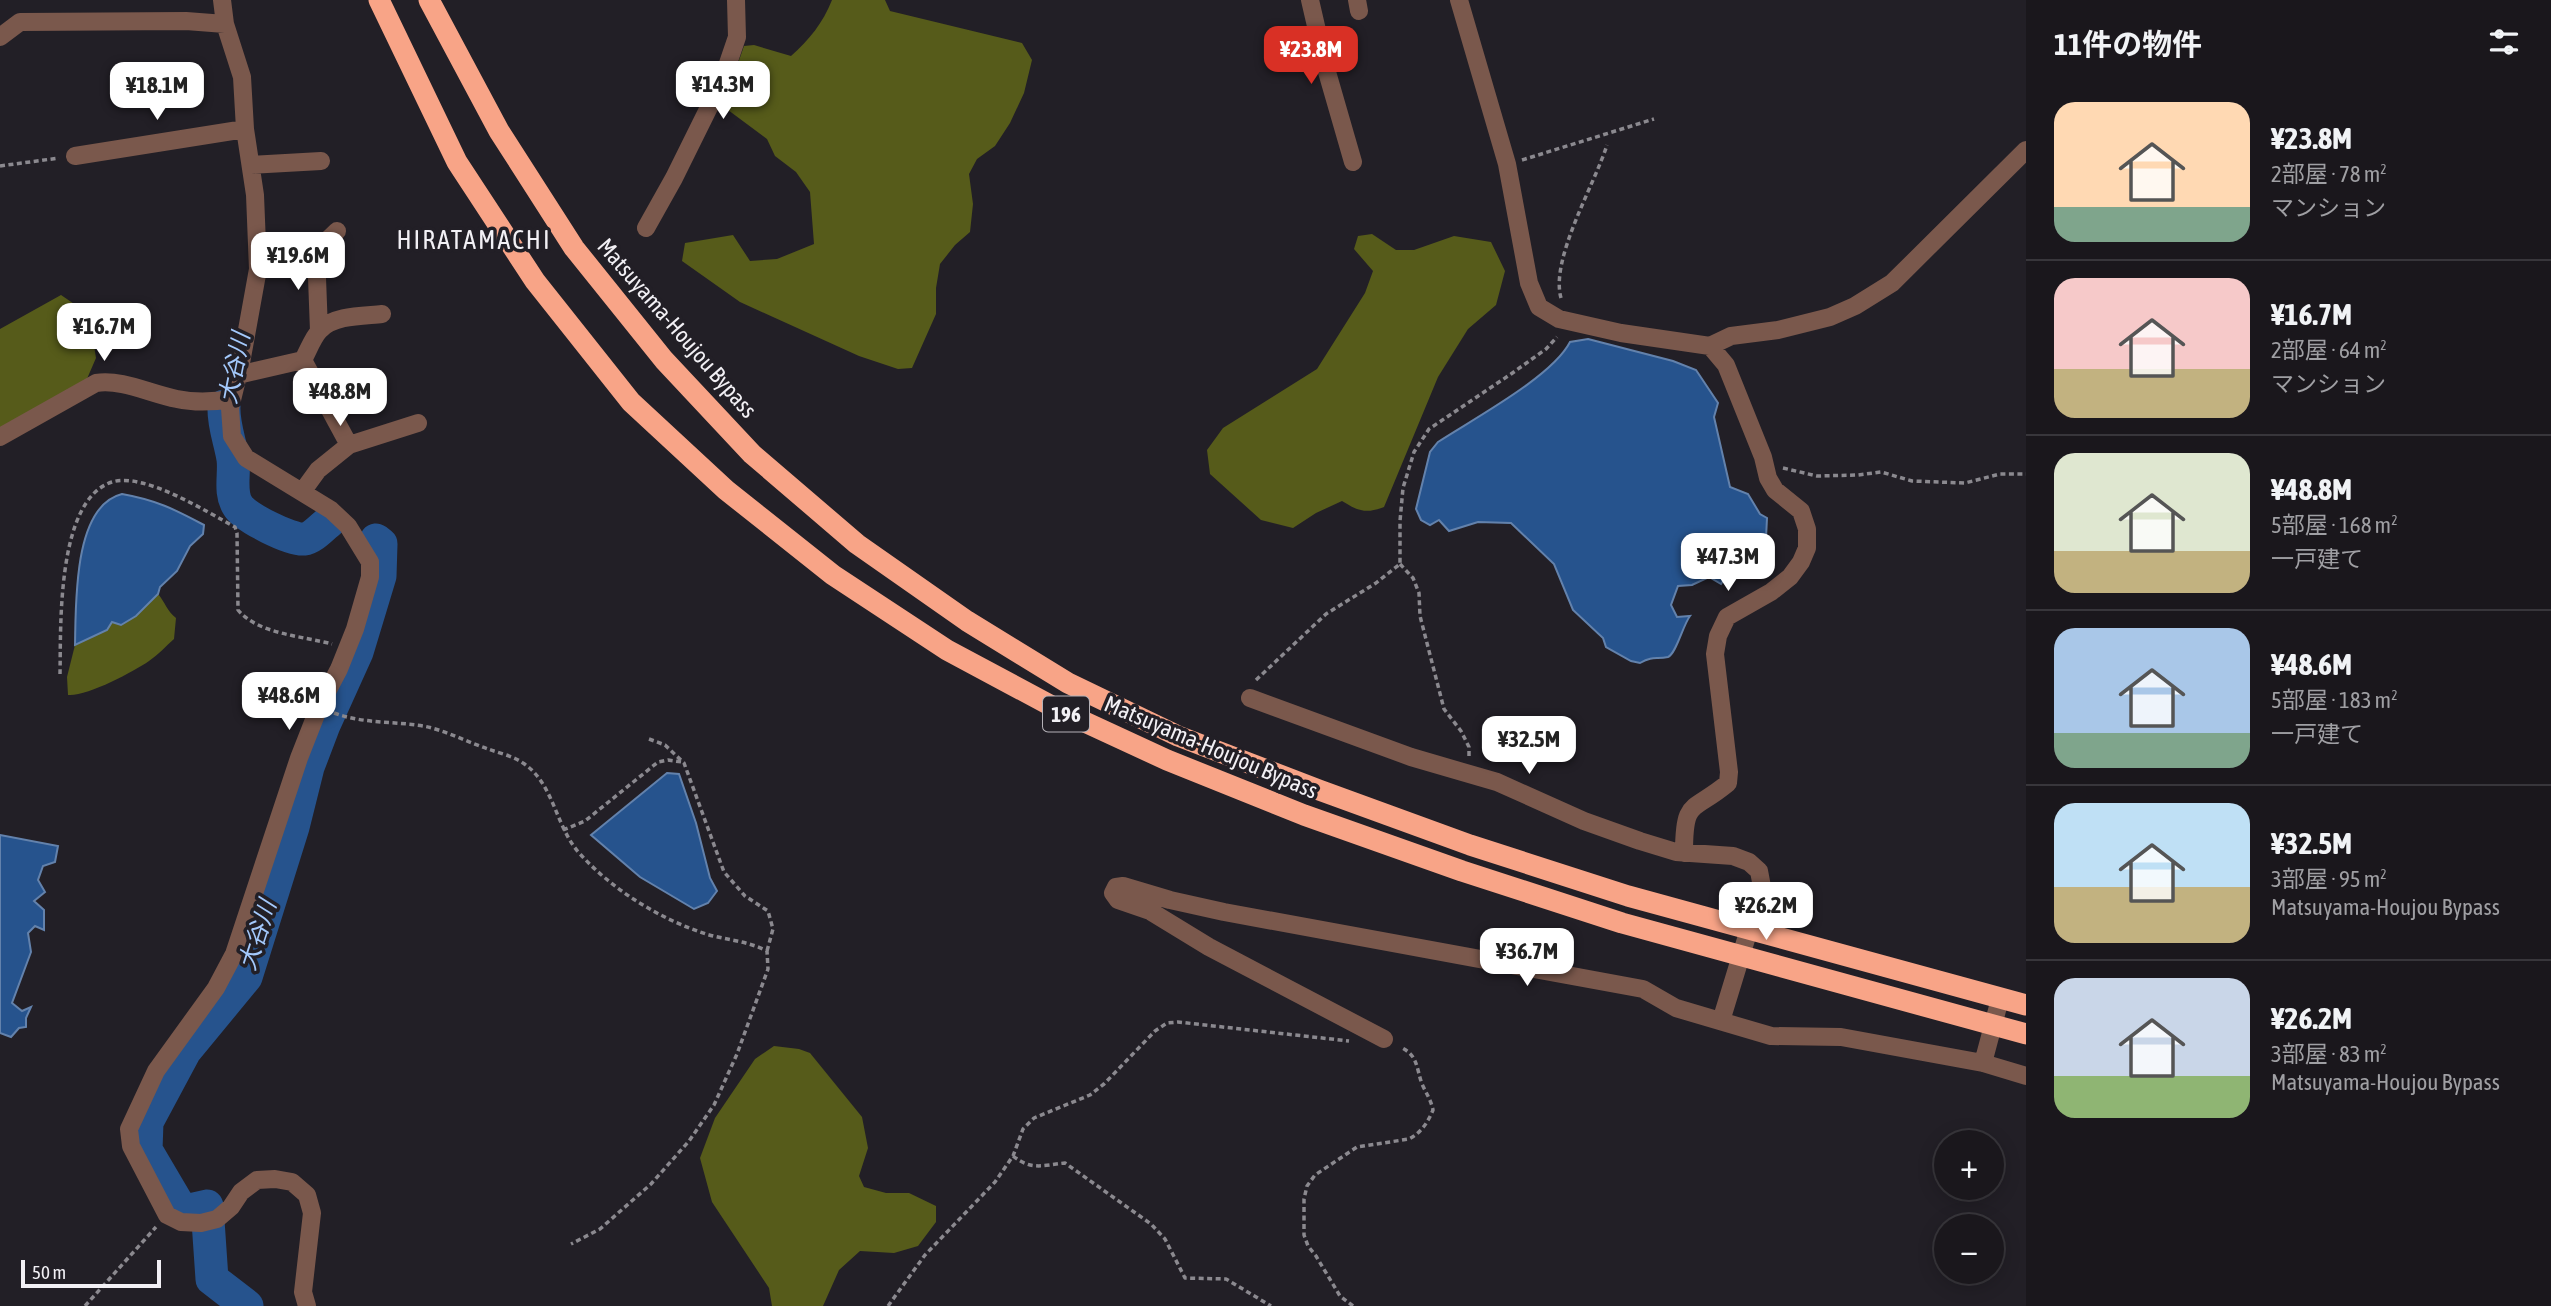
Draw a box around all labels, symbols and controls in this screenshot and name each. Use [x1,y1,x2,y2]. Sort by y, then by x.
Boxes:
icon: filters [2485,23,2523,61]
pin: ¥23.8M [1254,27,1368,86]
text: 11件の物件 [2054,27,2202,61]
text: ¥23.8M [1280,36,1342,62]
pin: ¥14.3M [666,61,780,121]
pin: ¥18.1M [100,62,214,122]
text: ¥14.3M [692,71,754,97]
text: ¥18.1M [126,72,188,98]
text: ¥23.8M [2271,121,2352,155]
icon: home [2110,130,2194,214]
text: 2部屋 · 78 m² [2271,161,2387,187]
text: マンション [2271,195,2386,221]
district label: HIRATAMACHI [396,225,552,255]
pin: ¥19.6M [241,232,355,292]
street label: Matsuyama-Houjou Bypass [592,233,762,423]
text: ¥19.6M [267,242,329,268]
text: ¥16.7M [2271,297,2352,331]
pin: ¥16.7M [47,304,161,363]
icon: home [2110,306,2194,390]
text: ¥16.7M [73,313,135,339]
water label: 大谷川 [214,327,255,406]
text: 2部屋 · 64 m² [2271,337,2387,363]
pin: ¥48.8M [283,368,397,428]
text: マンション [2271,371,2386,397]
text: ¥48.8M [309,378,371,404]
text: ¥48.8M [2271,472,2352,506]
icon: home [2110,481,2194,565]
text: 5部屋 · 168 m² [2271,512,2398,538]
pin: ¥47.3M [1671,534,1785,593]
text: ¥47.3M [1697,543,1759,569]
text: 一戸建て [2271,546,2363,572]
text: ¥48.6M [2271,647,2352,681]
icon: home [2110,656,2194,740]
pin: ¥48.6M [232,672,346,732]
text: ¥48.6M [258,682,320,708]
text: 5部屋 · 183 m² [2271,687,2398,713]
street label: Matsuyama-Houjou Bypass [1101,690,1321,804]
road number: 196 [1043,696,1089,732]
pin: ¥32.5M [1472,716,1586,776]
text: 一戸建て [2271,721,2363,747]
text: ¥32.5M [1498,726,1560,752]
text: ¥32.5M [2271,826,2352,860]
icon: home [2110,831,2194,915]
text: 3部屋 · 95 m² [2271,866,2387,892]
pin: ¥26.2M [1709,883,1823,942]
text: ¥26.2M [1735,892,1797,918]
water label: 大谷川 [233,894,282,973]
text: Matsuyama-Houjou Bypass [2271,894,2500,920]
pin: ¥36.7M [1470,928,1584,988]
text: ¥36.7M [1496,938,1558,964]
text: ¥26.2M [2271,1001,2352,1035]
icon: home [2110,1006,2194,1090]
text: 3部屋 · 83 m² [2271,1041,2387,1067]
text: Matsuyama-Houjou Bypass [2271,1069,2500,1095]
map controls [1934,1130,2004,1284]
button: + [1934,1130,2004,1200]
button: − [1934,1214,2004,1284]
scale bar [21,1257,161,1289]
text: 50 m [32,1261,66,1283]

